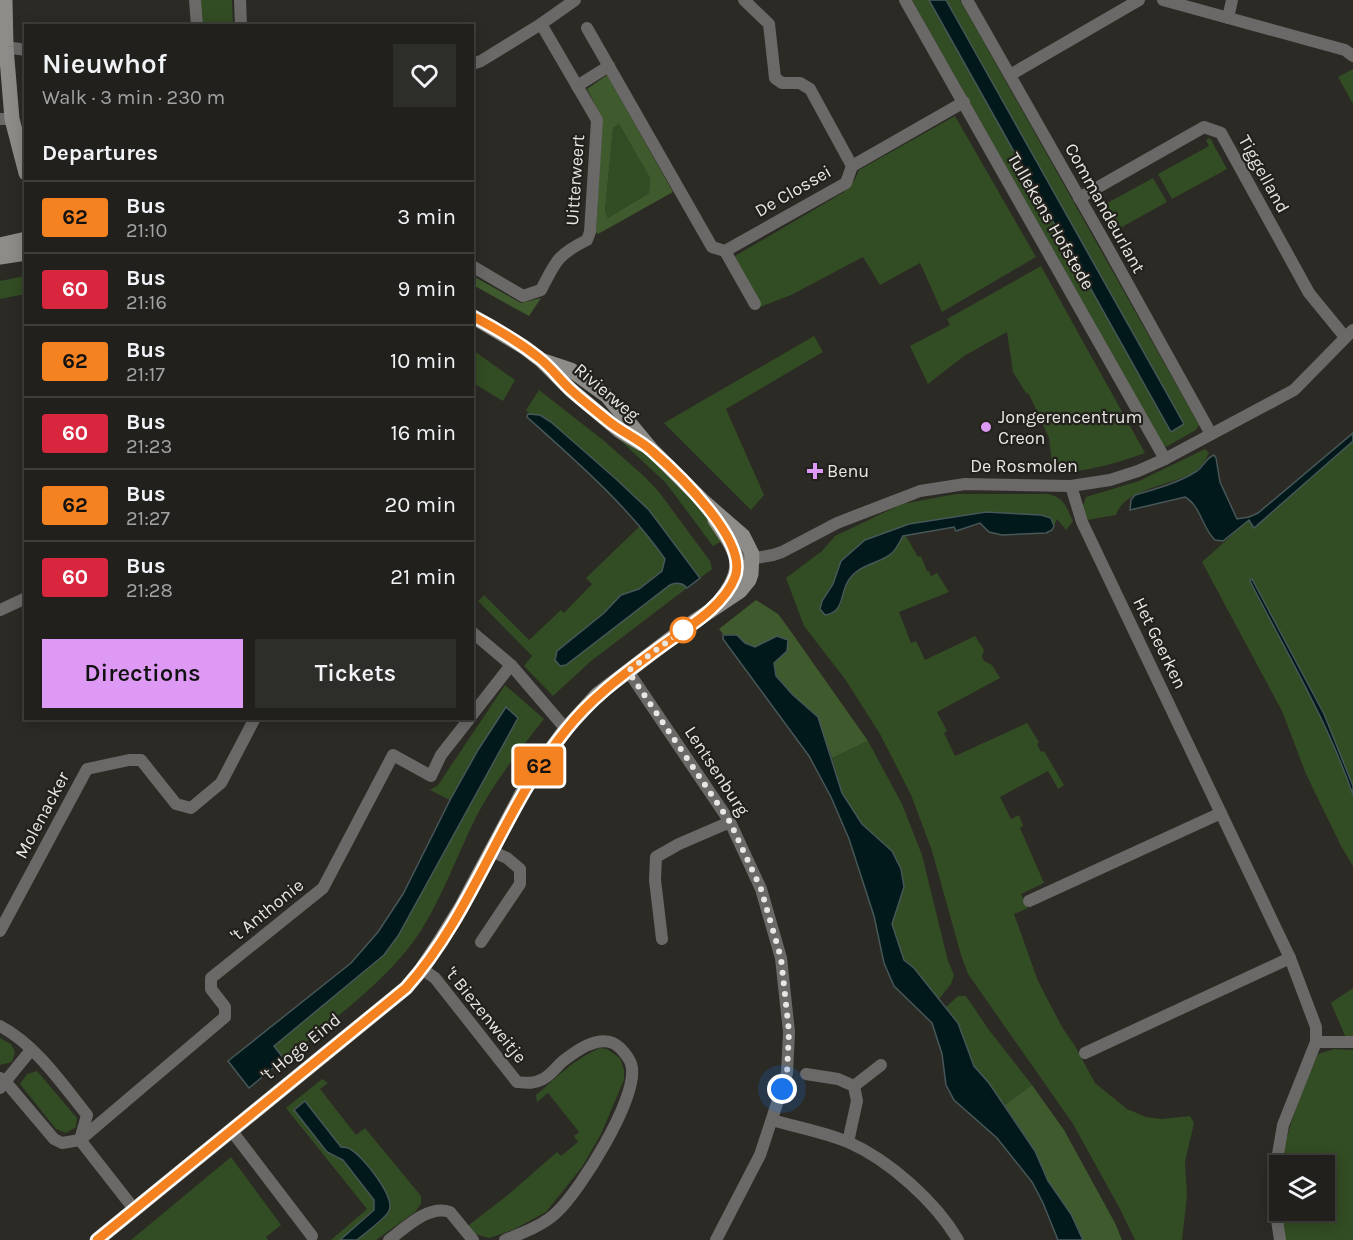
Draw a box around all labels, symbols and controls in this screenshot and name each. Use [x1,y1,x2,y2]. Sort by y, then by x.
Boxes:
button: heart [393,44,456,107]
text: Nieuwhof [42,47,167,80]
text: Walk · 3 min · 230 m [42,86,225,109]
street label: Tiggelland [1234,131,1294,217]
street label: Uitterweert [561,134,589,226]
street label: Commandeurlant [1060,139,1150,277]
text: Departures [42,140,158,166]
street label: Tullekens Hofstede [1003,148,1099,294]
street label: De Clossei [751,160,835,222]
text: Bus [126,193,166,219]
text: 3 min [397,204,456,230]
text: 62 [62,205,88,229]
text: 21:10 [126,219,167,242]
text: Bus [126,265,166,291]
text: 9 min [398,276,456,302]
text: 60 [62,277,88,301]
text: 21:16 [126,291,167,314]
text: Bus [126,337,166,363]
text: 10 min [390,348,456,374]
text: 62 [62,349,88,373]
street label: Rivierweg [570,358,644,426]
text: 21:17 [126,363,165,386]
place label: Jongerencentrum Creon [998,406,1142,449]
text: Bus [126,409,166,435]
text: 16 min [390,420,456,446]
marker: Jongerencentrum Creon [979,420,993,434]
text: 60 [62,421,88,445]
text: 21:23 [126,435,172,458]
street label: De Rosmolen [970,455,1078,477]
place label: Benu [827,460,869,482]
marker: Benu [808,464,822,478]
text: Bus [126,481,166,507]
text: 20 min [385,492,456,518]
text: 62 [62,493,88,517]
text: 21:27 [126,507,170,530]
text: Bus [126,553,166,579]
text: 21 min [390,564,456,590]
text: 60 [62,565,88,589]
text: 21:28 [126,579,173,602]
street label: Het Geerken [1128,594,1192,692]
unlabelled marker [670,617,696,643]
button: Directions [42,639,243,708]
button: Tickets [255,639,456,708]
street label: Lentsenburg [680,722,754,820]
line badge: 62 [512,746,566,786]
text: 62 [526,754,552,778]
street label: Molenacker [10,767,74,862]
street label: 't Anthonie [226,874,308,946]
street label: 't Biezenweitje [441,963,531,1067]
street label: 't Hoge Eind [257,1008,345,1086]
your location [767,1074,797,1104]
map controls [1269,1155,1335,1221]
button: layers [1269,1155,1335,1221]

